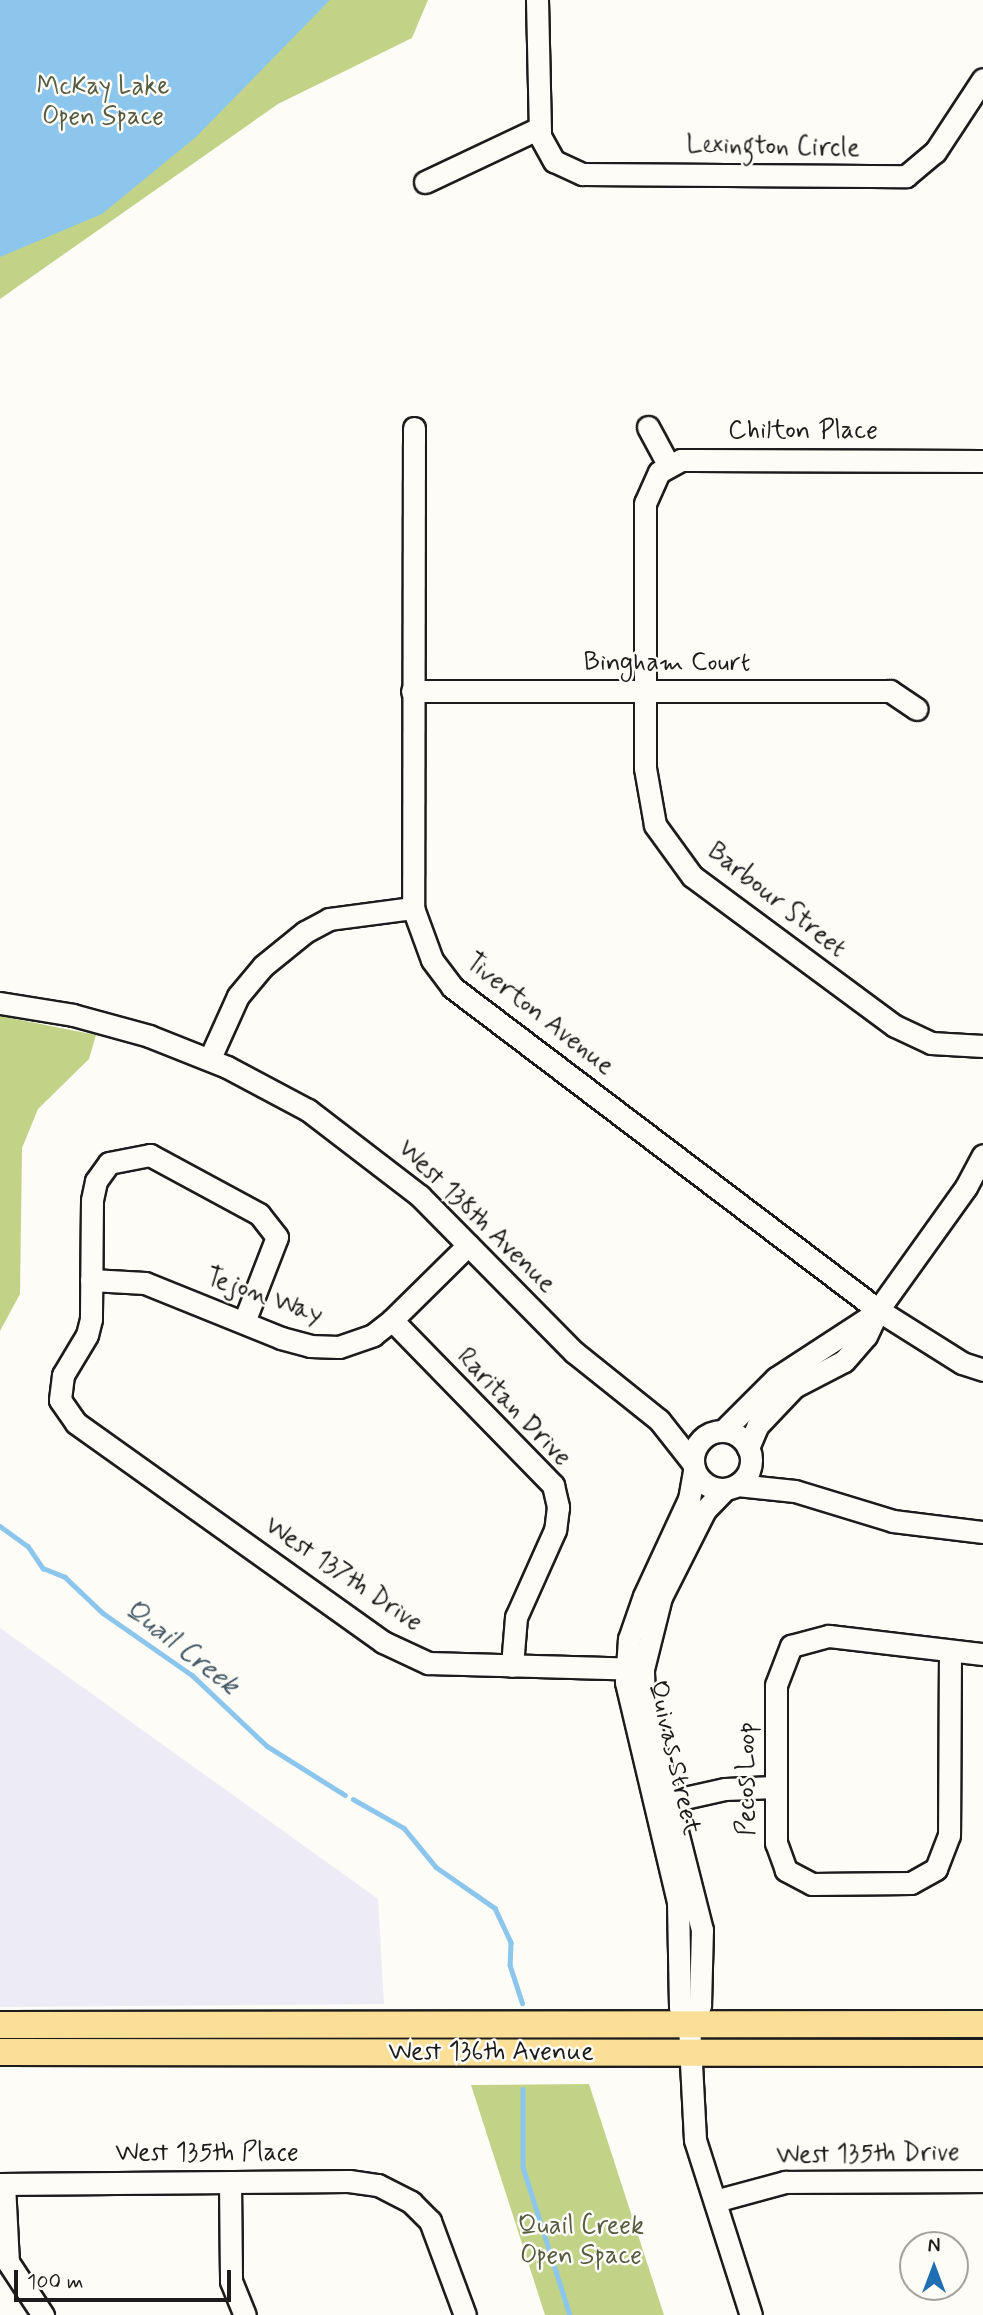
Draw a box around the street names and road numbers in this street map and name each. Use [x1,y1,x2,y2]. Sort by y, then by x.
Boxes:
street label: Lexington Circle [686,131,860,165]
street label: Chilton Place [730,416,876,448]
street label: Bingham Court [582,648,752,680]
street label: Barbour Street [698,836,854,966]
street label: Tiverton Avenue [458,947,620,1083]
street label: West 138th Avenue [391,1134,561,1300]
street label: Tejon Way [201,1262,327,1332]
street label: Raritan Drive [450,1343,576,1473]
street label: West 137th Drive [258,1511,428,1639]
street label: Quivas Street [640,1678,706,1838]
street label: Pecos Loop [732,1722,764,1836]
street label: West 136th Avenue [388,2037,594,2069]
street label: West 135th Place [115,2138,299,2170]
street label: West 135th Drive [776,2138,960,2172]

